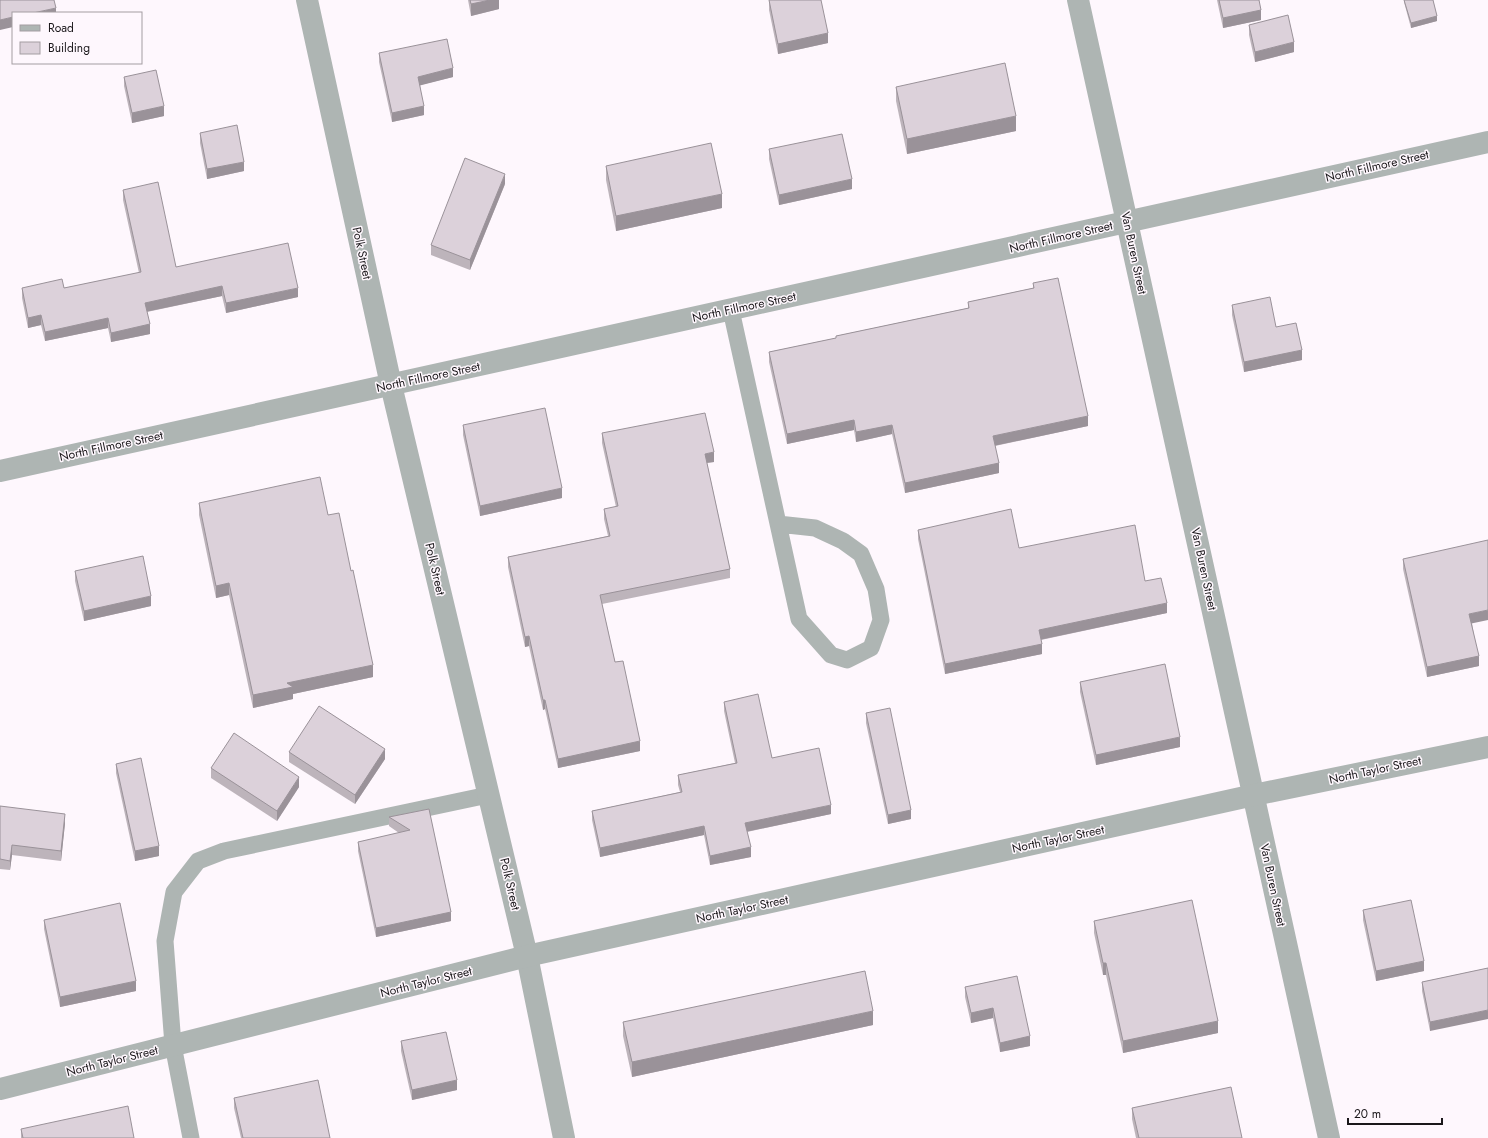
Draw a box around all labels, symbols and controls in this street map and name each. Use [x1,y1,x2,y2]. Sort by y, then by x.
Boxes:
legend [12,12,142,64]
text: Road [48,19,74,37]
text: Building [48,39,90,57]
street label: North Fillmore Street [1324,145,1431,187]
street label: Van Buren Street [1116,210,1152,296]
street label: North Fillmore Street [1008,216,1115,258]
street label: Polk Street [348,225,376,281]
street label: North Fillmore Street [690,287,798,327]
street label: North Fillmore Street [374,357,482,397]
street label: North Fillmore Street [57,426,165,466]
street label: Van Buren Street [1186,526,1222,612]
street label: Polk Street [420,541,450,597]
street label: North Taylor Street [1327,751,1423,789]
street label: North Taylor Street [1010,820,1106,858]
street label: Van Buren Street [1255,842,1291,928]
street label: Polk Street [495,856,525,912]
street label: North Taylor Street [694,890,790,928]
street label: North Taylor Street [378,962,474,1002]
street label: North Taylor Street [64,1041,160,1081]
scale bar [1348,1100,1442,1126]
text: 20 m [1354,1105,1381,1123]

